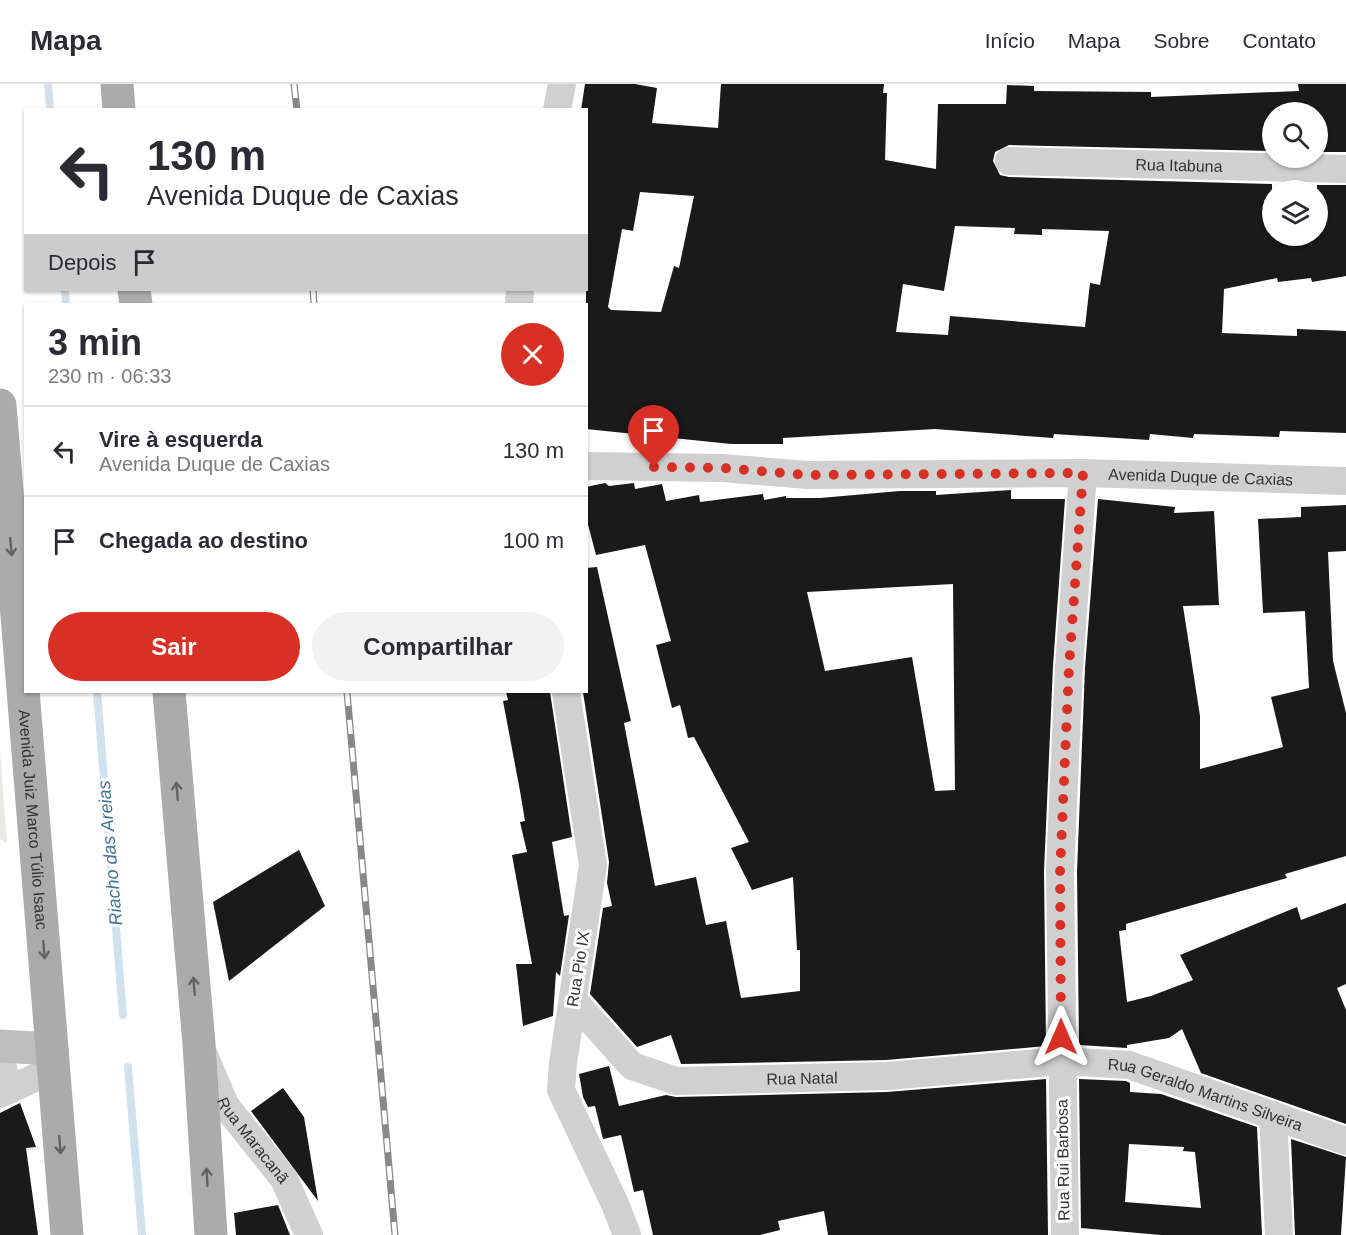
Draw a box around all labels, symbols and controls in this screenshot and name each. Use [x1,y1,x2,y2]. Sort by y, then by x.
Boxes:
text: Mapa [30,25,102,56]
text: Início [985,29,1035,52]
text: Mapa [1068,29,1120,52]
text: Sobre [1153,29,1209,52]
text: Contato [1242,29,1316,52]
map controls [1262,102,1328,246]
button: search [1262,102,1328,168]
icon: left [48,132,126,210]
text: 130 m [147,132,266,179]
street label: Rua Itabuna [1135,156,1223,175]
button: layers [1262,180,1328,246]
text: Avenida Duque de Caxias [147,181,459,211]
icon: arrive [128,246,161,279]
text: Depois [48,250,116,275]
text: 3 min [48,322,142,363]
button: close [501,323,564,386]
text: 230 m · 06:33 [48,365,171,387]
pin [628,405,679,467]
icon: arrive [637,414,670,447]
text: Vire à esquerda [99,427,262,452]
icon: left [48,435,81,468]
text: 130 m [503,438,564,463]
text: Avenida Duque de Caxias [99,453,330,475]
street label: Avenida Duque de Caxias [1108,465,1293,488]
icon: arrive [48,525,81,558]
text: Chegada ao destino [99,528,308,553]
text: 100 m [503,528,564,553]
one-way arrow [6,536,17,556]
button: Sair [48,612,300,681]
button: Compartilhar [312,612,564,681]
street label: Avenida Juiz Marco Túlio Isaac [16,709,51,930]
water label: Riacho das Areias [94,780,126,926]
one-way arrow [171,782,182,802]
street label: Rua Pio IX [564,930,592,1008]
one-way arrow [39,940,50,960]
one-way arrow [188,976,199,996]
position arrow [1029,1005,1093,1069]
street label: Rua Geraldo Martins Silveira [1107,1055,1305,1134]
street label: Rua Natal [766,1069,838,1087]
street label: Rua Maracanã [214,1095,292,1186]
street label: Rua Rui Barbosa [1053,1099,1073,1221]
one-way arrow [55,1134,66,1154]
one-way arrow [201,1167,212,1187]

